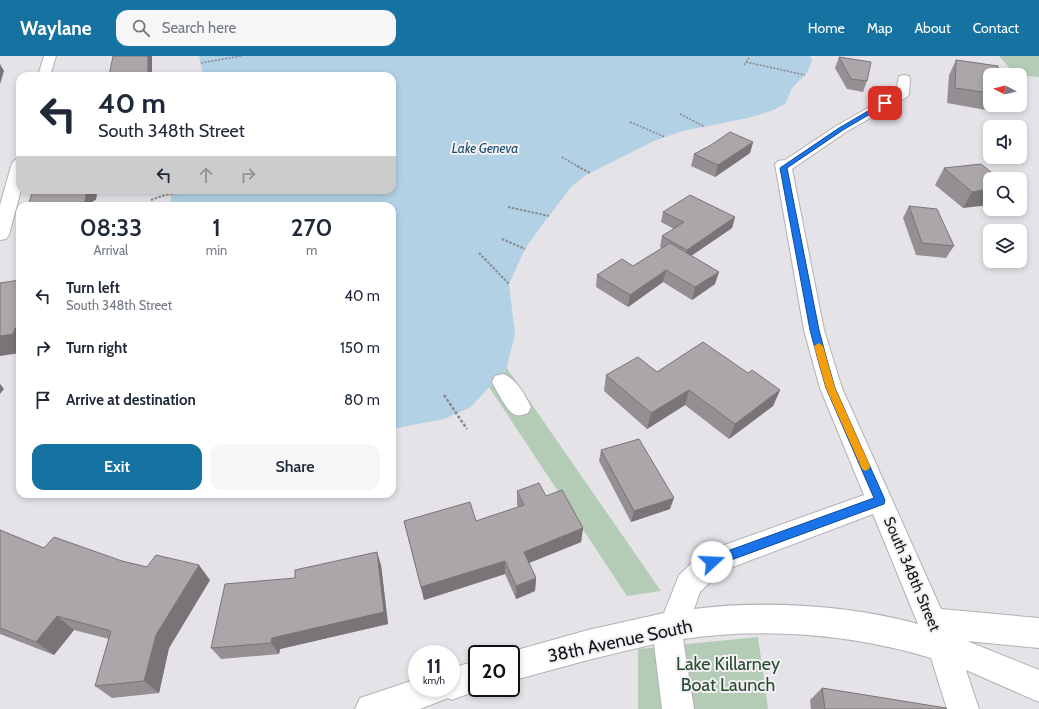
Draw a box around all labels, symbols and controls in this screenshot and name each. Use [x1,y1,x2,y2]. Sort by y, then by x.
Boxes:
search box [116,10,396,46]
text: Waylane [20,17,92,40]
icon: search [130,17,152,39]
text: Search here [162,19,236,37]
text: Home [808,19,845,37]
text: Map [867,19,892,37]
text: About [914,19,951,37]
text: Contact [973,19,1019,37]
north arrow [983,68,1027,112]
map controls [983,68,1027,268]
text: 40 m [98,86,166,120]
pin [868,86,902,120]
icon: left [32,88,84,140]
icon: arrive [874,92,896,114]
text: South 348th Street [98,120,245,142]
button: sound [983,120,1027,164]
water label: Lake Geneva [452,140,518,156]
icon: left [153,164,175,186]
icon: ahead [195,164,217,186]
icon: right [237,164,259,186]
button: search [983,172,1027,216]
text: 08:33 [80,213,142,242]
text: 1 [212,213,221,242]
text: 270 [291,213,332,242]
button: layers [983,224,1027,268]
text: Arrival [94,242,128,258]
text: min [206,242,227,258]
text: m [306,242,317,258]
text: Turn left [66,279,120,297]
icon: left [32,285,54,307]
text: 40 m [344,287,380,305]
text: South 348th Street [66,297,172,313]
icon: right [32,337,54,359]
text: Turn right [66,339,127,357]
text: 150 m [340,339,380,357]
icon: arrive [32,389,54,411]
text: Arrive at destination [66,391,196,409]
text: 80 m [344,391,380,409]
button: Exit [32,444,202,490]
button: Share [210,444,380,490]
street label: South 348th Street [880,514,944,634]
position arrow [691,541,733,583]
street label: 38th Avenue South [546,615,694,667]
speed limit sign: 20 [468,645,520,697]
park label: Lake Killarney Boat Launch [676,653,780,696]
text: 11 [427,654,441,678]
text: km/h [423,674,445,687]

